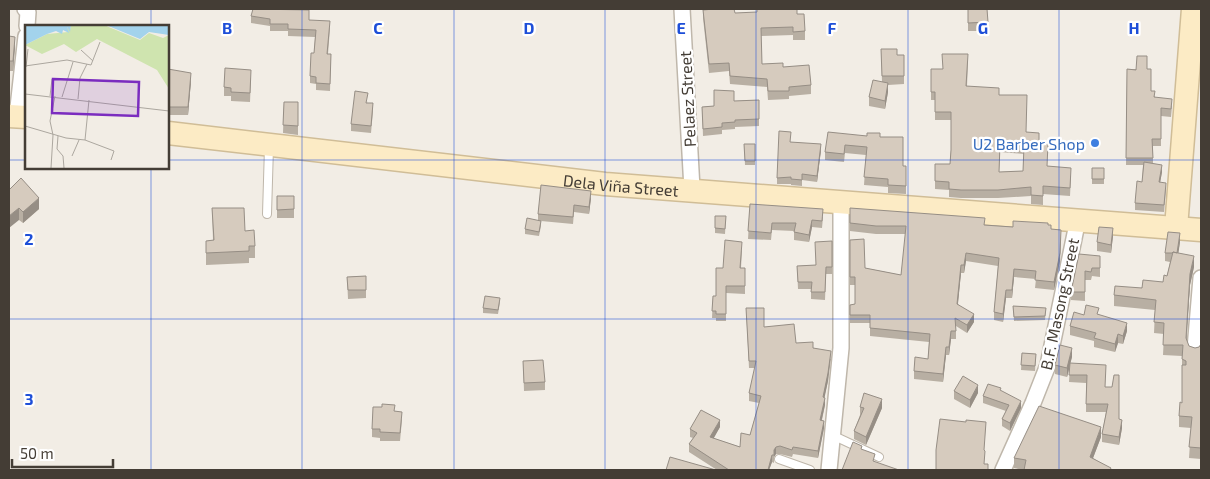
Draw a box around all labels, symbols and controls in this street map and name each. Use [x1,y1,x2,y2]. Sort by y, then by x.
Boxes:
text: B [222,18,232,37]
text: C [373,18,383,37]
text: D [524,18,535,37]
text: E [676,18,686,37]
text: F [828,18,837,37]
text: G [978,18,988,37]
text: H [1128,18,1140,37]
inset map [25,25,169,169]
street label: Pelaez Street [675,50,699,148]
place label: U2 Barber Shop [973,134,1085,153]
marker: U2 Barber Shop [1089,137,1101,149]
street label: Dela Viña Street [562,170,679,199]
text: 2 [24,229,34,248]
street label: B.F. Masong Street [1036,236,1082,372]
text: 3 [24,389,34,408]
scale bar [12,436,114,468]
text: 50 m [20,444,54,462]

